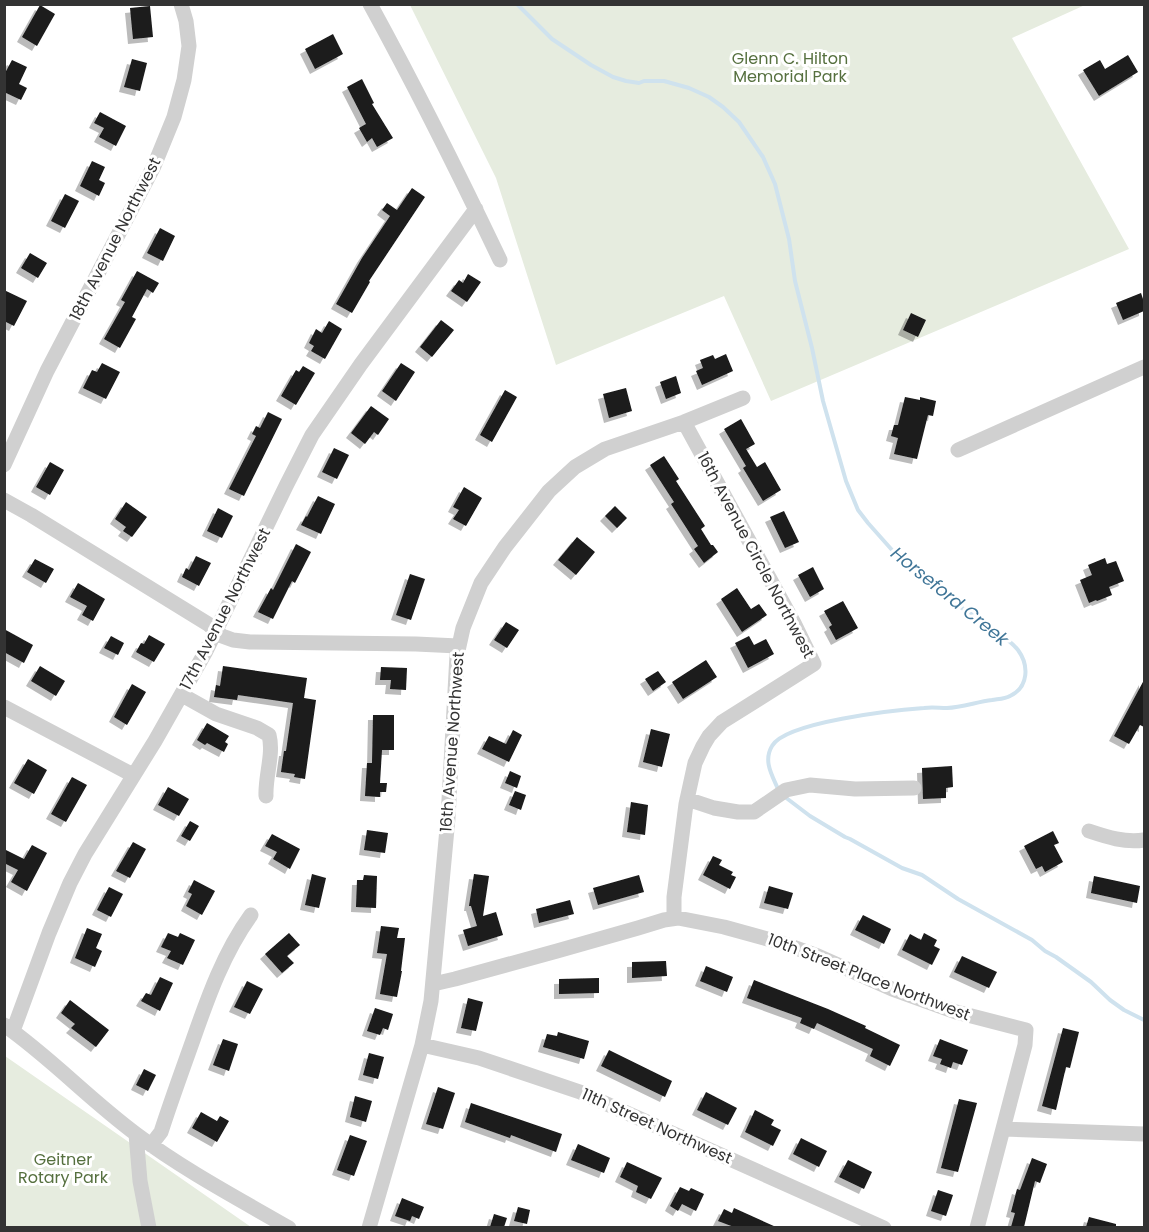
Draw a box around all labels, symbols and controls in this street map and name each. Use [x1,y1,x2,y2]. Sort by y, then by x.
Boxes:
park label: Glenn C. Hilton Memorial Park [732,47,848,88]
street label: 18th Avenue Northwest [64,153,166,325]
street label: 16th Avenue Circle Northwest [692,448,820,662]
street label: 17th Avenue Northwest [174,524,276,694]
water label: Horseford Creek [886,541,1015,652]
street label: 16th Avenue Northwest [434,651,470,833]
street label: 10th Street Place Northwest [764,928,974,1026]
street label: 11th Street Northwest [578,1082,736,1170]
park label: Geitner Rotary Park [18,1148,109,1189]

